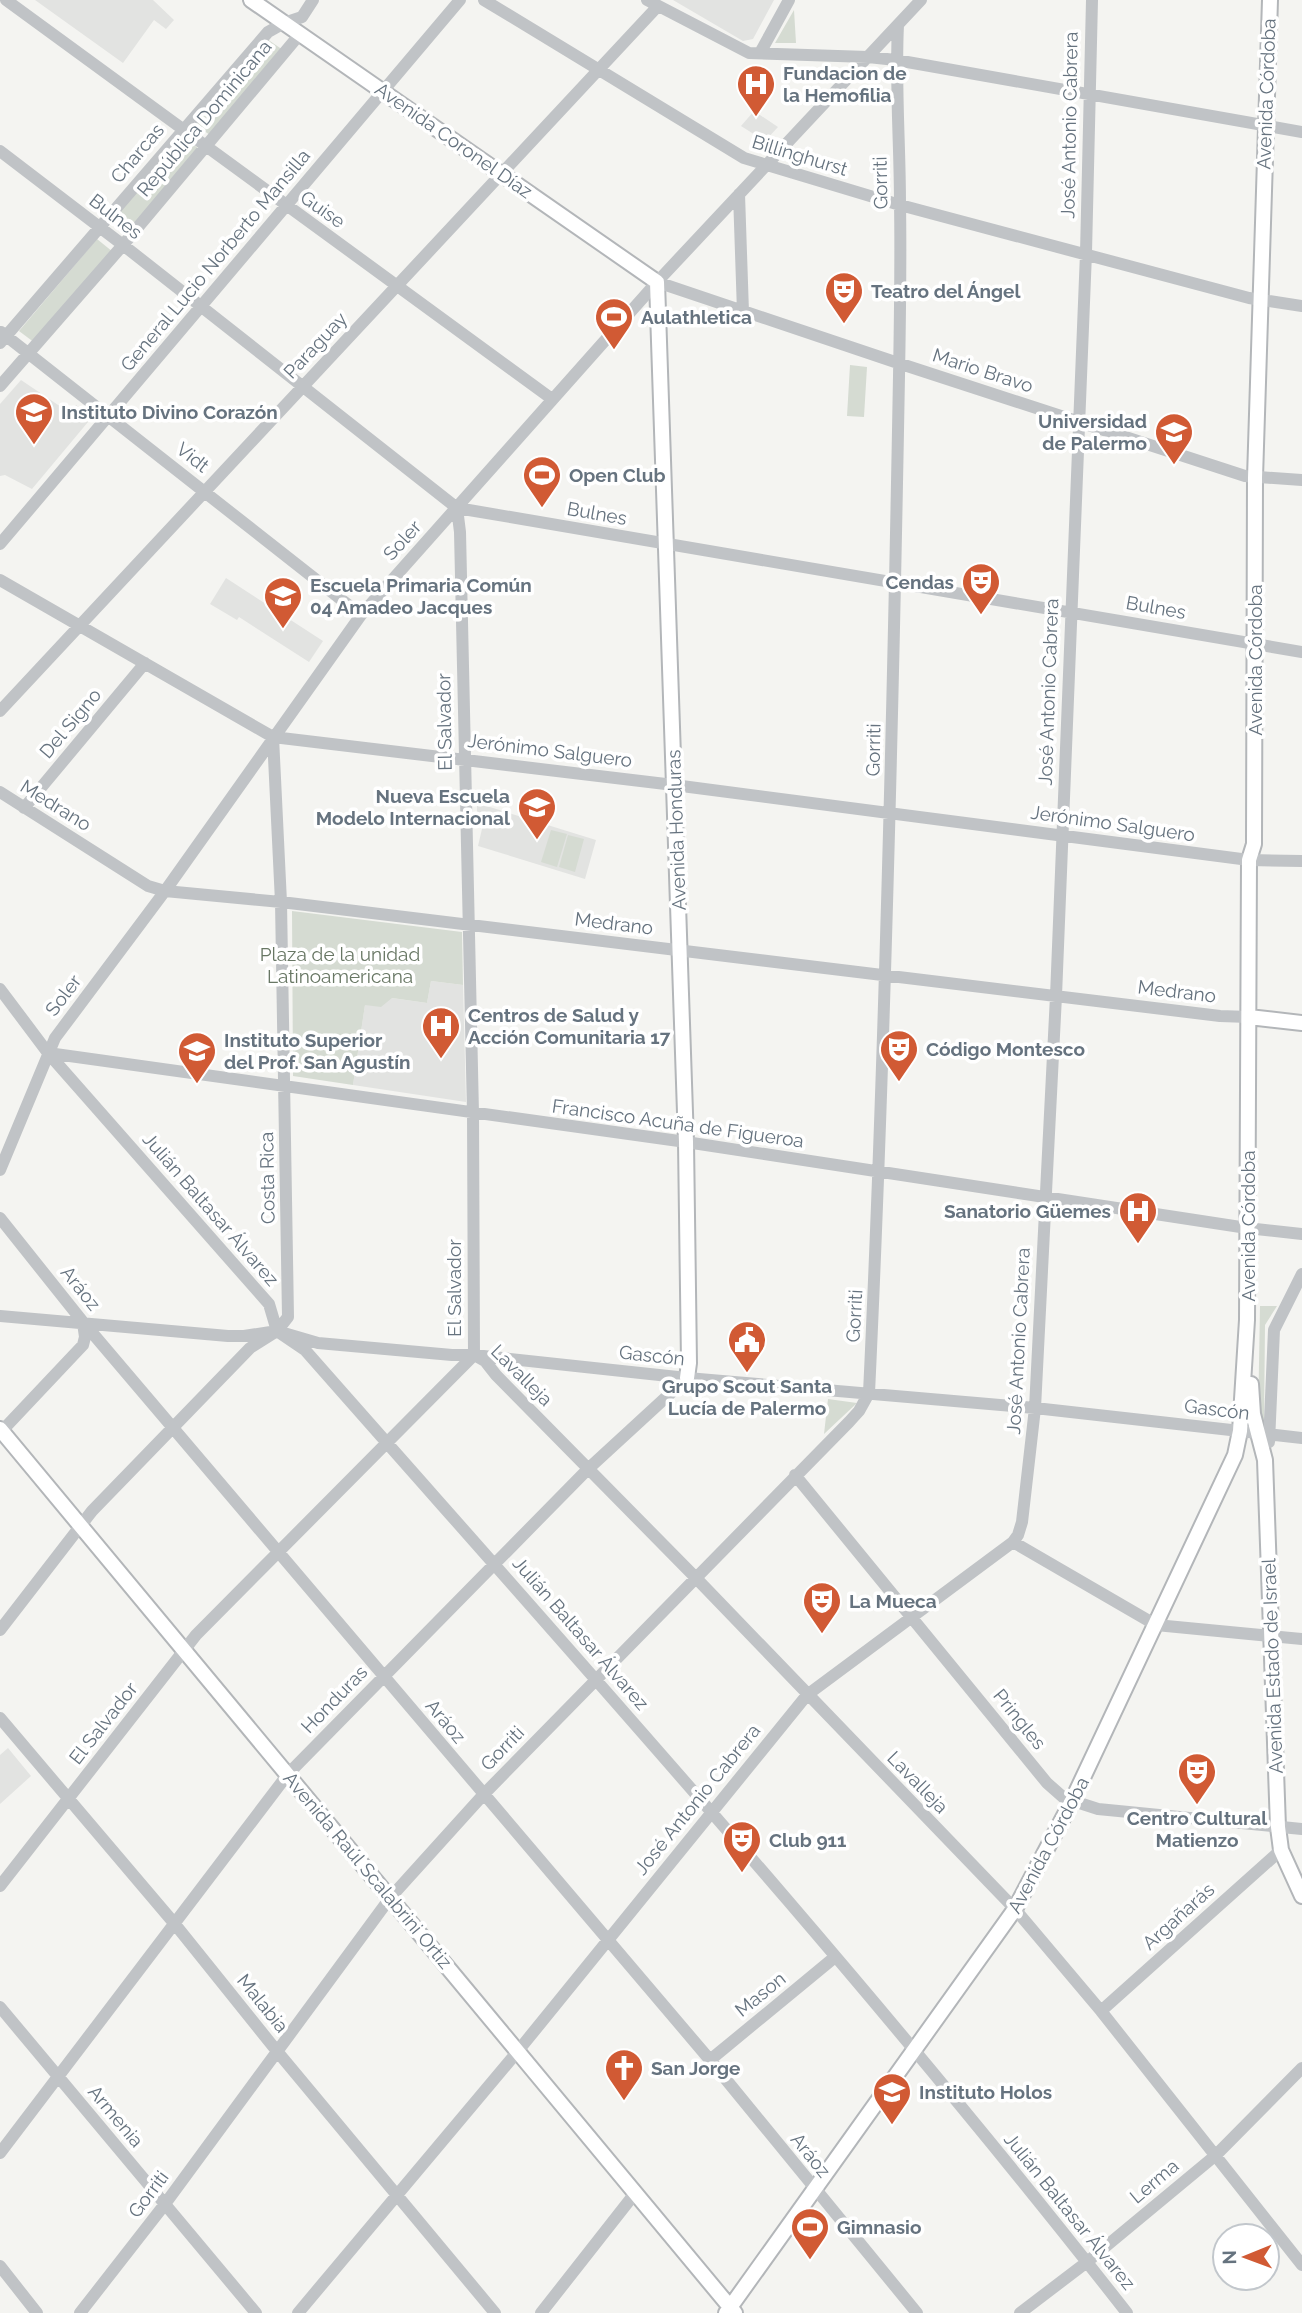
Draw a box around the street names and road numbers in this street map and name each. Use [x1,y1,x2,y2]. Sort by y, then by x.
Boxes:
street label: Avenida Córdoba [1252,18,1280,170]
street label: José Antonio Cabrera [1056,31,1082,219]
street label: República Dominicana [132,36,276,200]
street label: Avenida Coronel Díaz [371,78,537,202]
street label: Charcas [106,119,168,187]
street label: Billinghurst [750,130,851,180]
street label: General Lucio Norberto Mansilla [116,145,314,375]
street label: Gorriti [869,156,891,210]
street label: Guise [296,186,350,232]
street label: Bulnes [85,189,147,243]
street label: Paraguay [279,307,351,383]
street label: Mario Bravo [930,343,1036,397]
street label: Vidt [172,437,214,477]
street label: Bulnes [565,497,629,529]
street label: Soler [378,515,426,564]
street label: Avenida Córdoba [1244,584,1266,736]
street label: Bulnes [1124,591,1188,623]
street label: José Antonio Cabrera [1034,598,1062,786]
street label: El Salvador [432,673,456,771]
street label: Del Signo [35,684,105,762]
street label: Gorriti [862,723,884,777]
street label: Jerónimo Salguero [467,729,633,771]
street label: Avenida Honduras [662,749,690,911]
street label: Medrano [17,775,95,835]
street label: Jerónimo Salguero [1030,801,1196,845]
street label: Medrano [574,907,654,939]
street label: Soler [40,970,86,1020]
street label: Medrano [1137,975,1217,1007]
street label: Francisco Acuña de Figueroa [551,1094,805,1152]
street label: Julián Baltasar Álvarez [139,1128,283,1290]
street label: Costa Rica [255,1132,279,1224]
street label: Avenida Córdoba [1237,1150,1259,1302]
street label: El Salvador [443,1239,465,1337]
street label: José Antonio Cabrera [1002,1247,1034,1435]
street label: Aráoz [57,1262,105,1314]
street label: Gorriti [842,1289,866,1343]
street label: Lavalleja [487,1340,557,1410]
street label: Gascón [618,1341,686,1369]
street label: Gascón [1183,1394,1251,1424]
street label: Julián Baltasar Álvarez [509,1552,653,1714]
street label: Avenida Estado de Israel [1257,1557,1287,1774]
street label: Honduras [296,1661,372,1737]
street label: El Salvador [64,1677,142,1768]
street label: Pringles [989,1685,1051,1753]
street label: Aráoz [421,1695,471,1747]
street label: José Antonio Cabrera [630,1719,764,1879]
street label: Gorriti [476,1721,528,1775]
street label: Lavalleja [883,1746,953,1818]
street label: Avenida Raúl Scalabrini Ortiz [279,1767,457,1973]
street label: Avenida Córdoba [1003,1773,1093,1917]
street label: Argañarás [1138,1878,1218,1954]
street label: Mason [730,1967,790,2021]
street label: Malabia [233,1969,293,2037]
street label: Armenia [84,2081,148,2151]
street label: Julián Baltasar Álvarez [1000,2128,1140,2294]
street label: Aráoz [787,2129,835,2181]
street label: Lerma [1125,2154,1183,2208]
street label: Gorriti [123,2166,173,2222]

